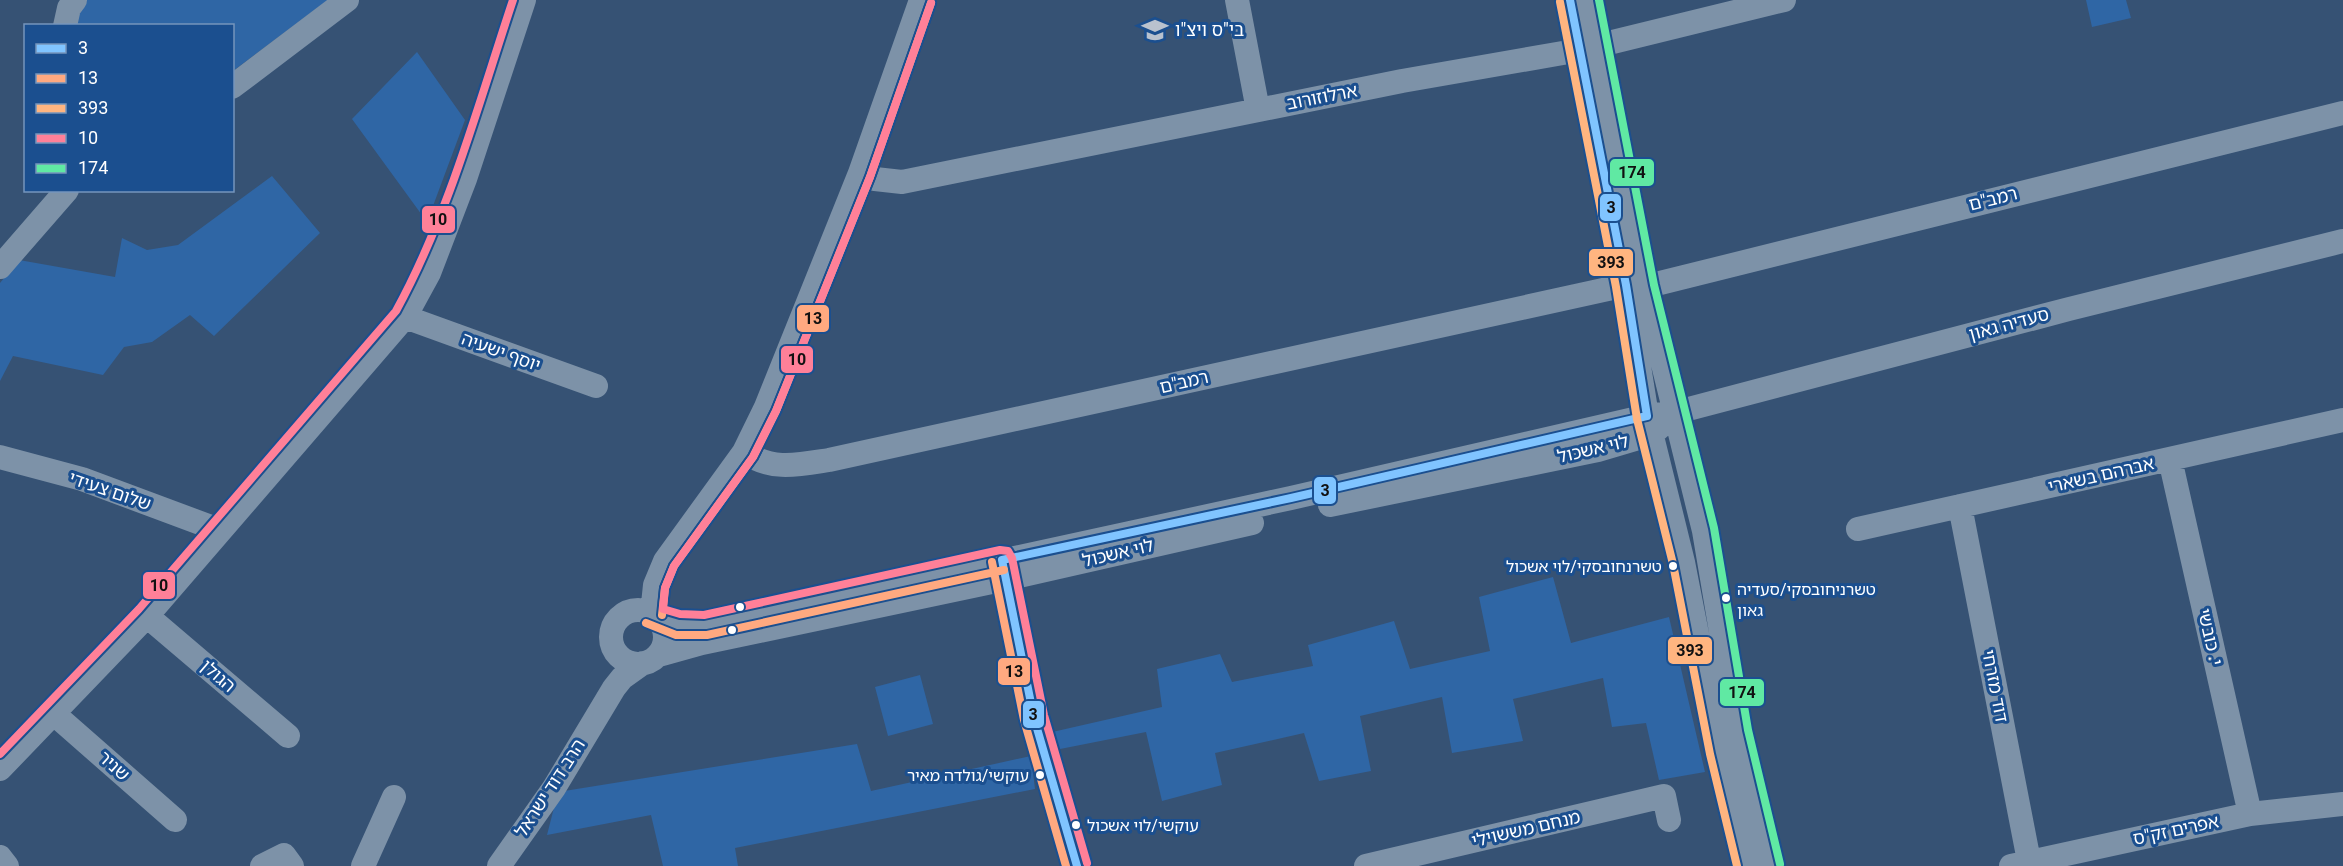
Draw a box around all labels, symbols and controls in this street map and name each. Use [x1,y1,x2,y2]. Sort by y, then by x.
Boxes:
school or university icon: בי"ס ויצ"ו [1140,15,1170,45]
place label: בי"ס ויצ"ו [1175,19,1244,40]
legend [24,24,234,192]
text: 3 [78,37,88,58]
text: 13 [78,67,98,88]
street label: ארלוזורוב [1285,79,1359,114]
text: 393 [78,97,108,118]
text: 10 [78,127,98,148]
text: 174 [78,157,108,178]
line badge: 174 [1609,158,1655,187]
text: 174 [1618,163,1646,182]
street label: רמב"ם [1966,182,2019,215]
line badge: 3 [1599,193,1622,222]
text: 3 [1606,198,1616,217]
line badge: 10 [421,205,456,234]
text: 10 [429,210,447,229]
line badge: 393 [1588,248,1634,277]
text: 393 [1597,253,1625,272]
street label: סעדיה גאון [1966,303,2051,344]
line badge: 13 [796,304,830,333]
text: 13 [804,309,822,328]
street label: יוסף ישעיה [459,328,544,376]
line badge: 10 [780,345,814,374]
text: 10 [788,350,806,369]
street label: רמב"ם [1157,366,1210,397]
street label: לוי אשכול [1555,430,1631,467]
street label: אברהם בשארי [2046,452,2156,497]
street label: שלום צעידי [66,467,154,514]
line badge: 3 [1313,476,1337,505]
text: 3 [1320,481,1330,500]
street label: לוי אשכול [1080,534,1156,571]
place label: טשרנחובסקי/לוי אשכול [1506,557,1662,576]
marker: טשרנחובסקי/לוי אשכול [1667,560,1679,572]
line badge: 10 [142,571,176,600]
text: 10 [150,576,168,595]
place label: טשרניחובסקי/סעדיה גאון [1737,580,1876,620]
marker: טשרניחובסקי/סעדיה גאון [1720,592,1732,604]
unlabelled marker [734,601,746,613]
street label: י. כובשי [2194,606,2227,667]
unlabelled marker [726,624,738,636]
line badge: 393 [1667,636,1713,665]
text: 393 [1676,641,1704,660]
street label: דוד מזרחי [1978,648,2013,724]
street label: הגולן [197,655,240,696]
line badge: 13 [997,657,1031,686]
text: 13 [1005,662,1023,681]
line badge: 174 [1719,678,1765,707]
text: 174 [1728,683,1756,702]
line badge: 3 [1022,700,1045,729]
text: 3 [1028,705,1038,724]
street label: הרב דוד ישראל [510,735,589,841]
street label: שניר [95,746,134,785]
place label: עוקשי/גולדה מאיר [907,766,1029,785]
marker: עוקשי/גולדה מאיר [1034,769,1046,781]
street label: מנחם מששוילי [1469,806,1582,851]
street label: אפרים זק"ס [2131,810,2221,849]
place label: עוקשי/לוי אשכול [1087,816,1199,835]
marker: עוקשי/לוי אשכול [1070,819,1082,831]

